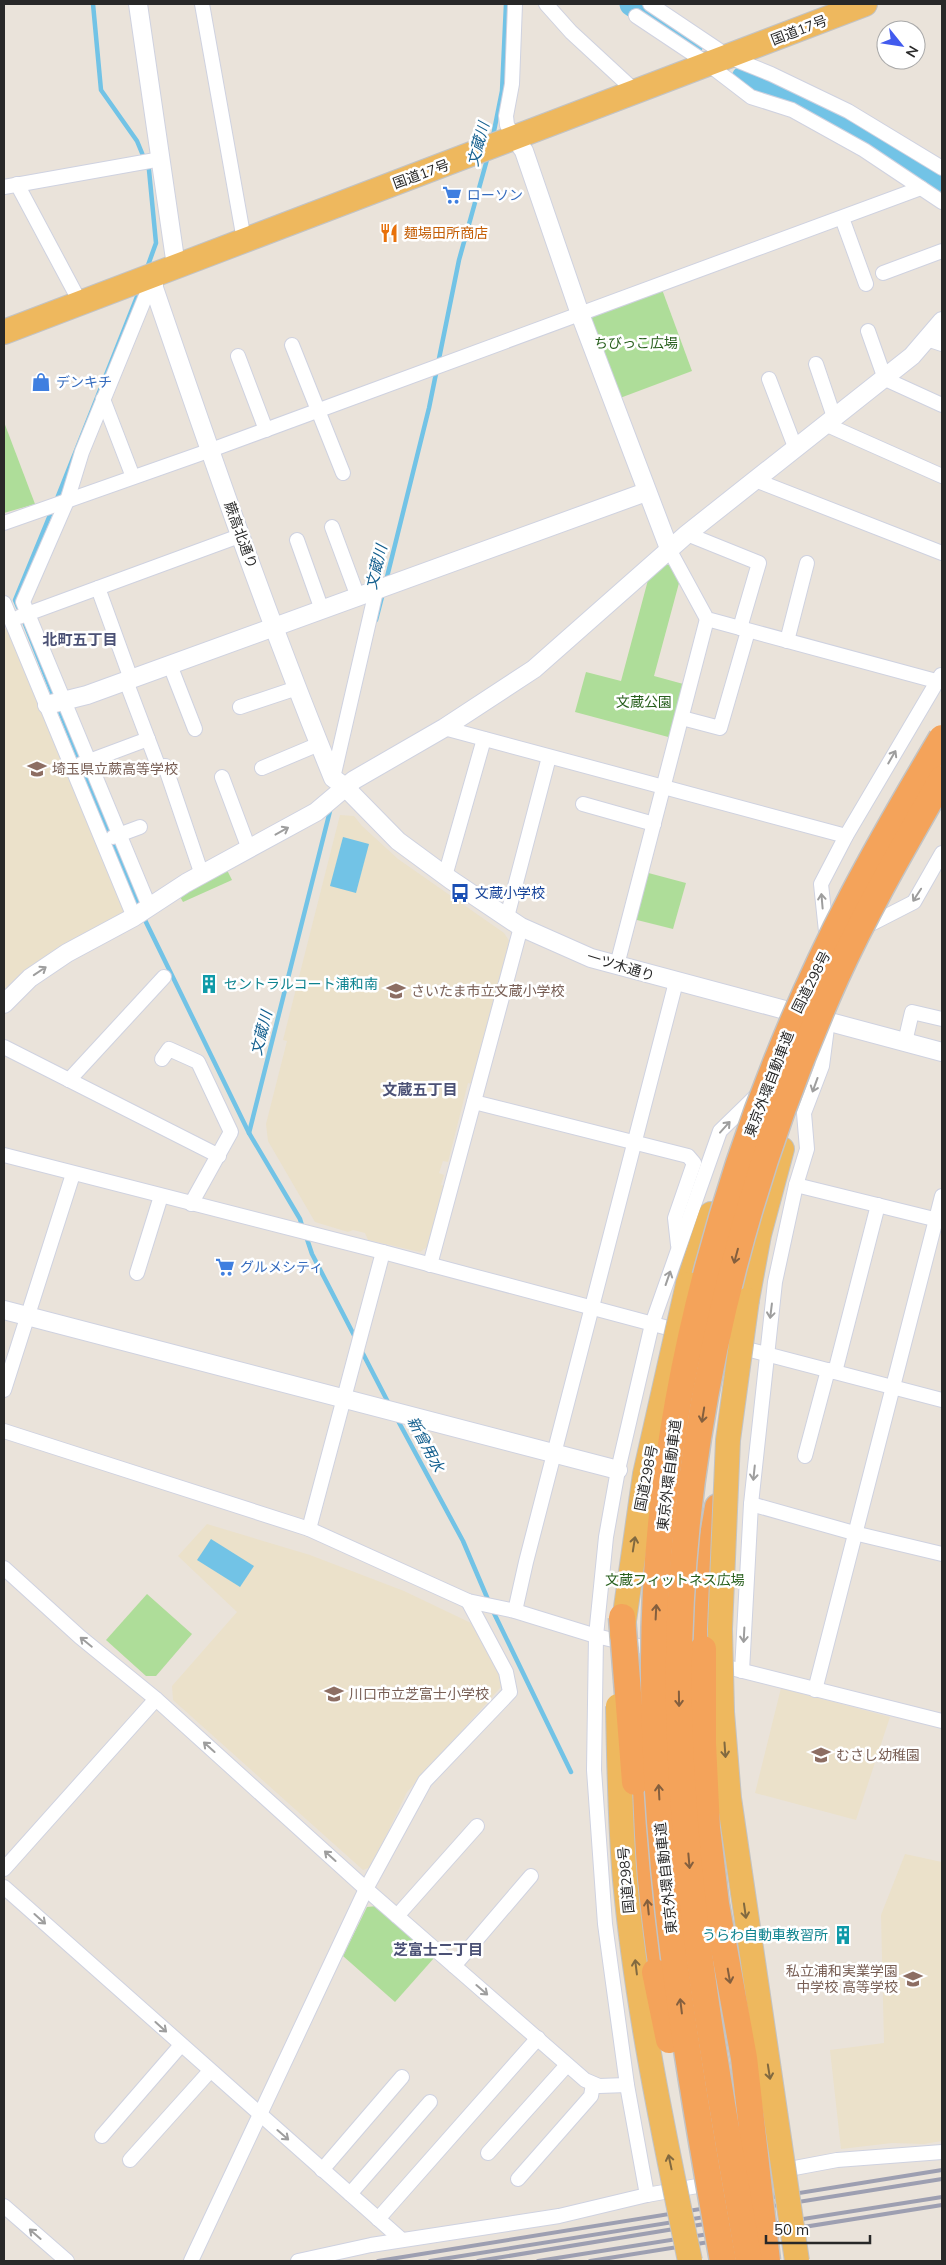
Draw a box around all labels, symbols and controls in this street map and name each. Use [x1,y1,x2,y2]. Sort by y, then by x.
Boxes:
street label: 国道17号 [768,11,830,49]
north arrow [876,20,926,70]
text: N [902,42,923,61]
water label: 文蔵川 [463,118,494,168]
street label: 国道17号 [390,155,452,193]
supermarket icon: ローソン [441,184,463,206]
place label: ローソン [467,186,523,204]
restaurant icon: 麺場田所商店 [378,222,400,244]
place label: 麺場田所商店 [404,224,488,242]
park label: ちびっこ広場 [594,334,678,352]
shop icon: デンキチ [30,371,52,393]
place label: デンキチ [56,373,112,391]
street label: 蕨高北通り [221,499,261,571]
water label: 文蔵川 [361,541,391,591]
district label: 北町五丁目 [42,630,118,649]
park label: 文蔵公園 [616,693,672,711]
one-way arrow [888,751,898,765]
school or university icon: 埼玉県立蕨高等学校 [26,758,48,780]
place label: 埼玉県立蕨高等学校 [52,760,178,778]
one-way arrow [274,826,289,835]
bus stop icon: 文蔵小学校 [449,882,471,904]
place label: 文蔵小学校 [475,884,545,902]
one-way arrow [912,888,923,902]
one-way arrow [818,893,827,909]
street label: 一ツ木通り [585,947,657,985]
street label: 国道298号 [788,948,834,1016]
one-way arrow [32,966,46,976]
building icon: セントラルコート浦和南 [198,973,220,995]
place label: セントラルコート浦和南 [224,975,378,993]
school or university icon: さいたま市立文蔵小学校 [385,980,407,1002]
place label: さいたま市立文蔵小学校 [411,982,565,1000]
water label: 文蔵川 [246,1007,276,1057]
street label: 東京外環自動車道 [741,1028,797,1140]
one-way arrow [810,1077,819,1092]
district label: 文蔵五丁目 [382,1080,458,1099]
one-way arrow [719,1121,731,1134]
one-way arrow [731,1248,741,1264]
supermarket icon: グルメシティ [214,1256,236,1278]
place label: グルメシティ [240,1258,323,1276]
one-way arrow [664,1271,673,1286]
one-way arrow [766,1303,776,1319]
one-way arrow [697,1407,707,1423]
water label: 新曾用水 [404,1413,449,1477]
street label: 東京外環自動車道 [653,1418,685,1532]
street label: 国道298号 [631,1443,661,1513]
one-way arrow [749,1465,759,1481]
one-way arrow [629,1537,639,1553]
park label: 文蔵フィットネス広場 [605,1571,745,1589]
one-way arrow [652,1605,661,1621]
one-way arrow [740,1627,749,1643]
one-way arrow [79,1637,92,1648]
school or university icon: 川口市立芝富士小学校 [323,1683,345,1705]
place label: 川口市立芝富士小学校 [349,1685,489,1703]
one-way arrow [674,1690,684,1707]
one-way arrow [203,1741,216,1753]
one-way arrow [720,1741,730,1757]
school or university icon: むさし幼稚園 [810,1744,832,1766]
place label: むさし幼稚園 [836,1746,920,1764]
one-way arrow [654,1785,663,1801]
street label: 東京外環自動車道 [651,1821,681,1935]
street label: 国道298号 [614,1846,638,1914]
one-way arrow [323,1850,336,1862]
one-way arrow [684,1853,693,1869]
one-way arrow [643,1899,653,1915]
one-way arrow [740,1902,750,1918]
one-way arrow [34,1913,47,1925]
building icon: うらわ自動車教習所 [832,1924,854,1946]
place label: うらわ自動車教習所 [702,1926,828,1944]
district label: 芝富士二丁目 [393,1940,483,1959]
one-way arrow [631,1960,641,1976]
place label: 私立浦和実業学園 中学校 高等学校 [786,1962,898,1996]
one-way arrow [725,1967,735,1983]
school or university icon: 私立浦和実業学園 中学校 高等学校 [902,1968,924,1990]
one-way arrow [475,1984,488,1995]
one-way arrow [675,1998,685,2014]
one-way arrow [155,2021,168,2033]
one-way arrow [764,2063,774,2079]
one-way arrow [277,2129,290,2141]
one-way arrow [664,2154,674,2170]
scale bar [766,2212,870,2244]
text: 50 m [774,2220,809,2239]
one-way arrow [29,2228,42,2239]

